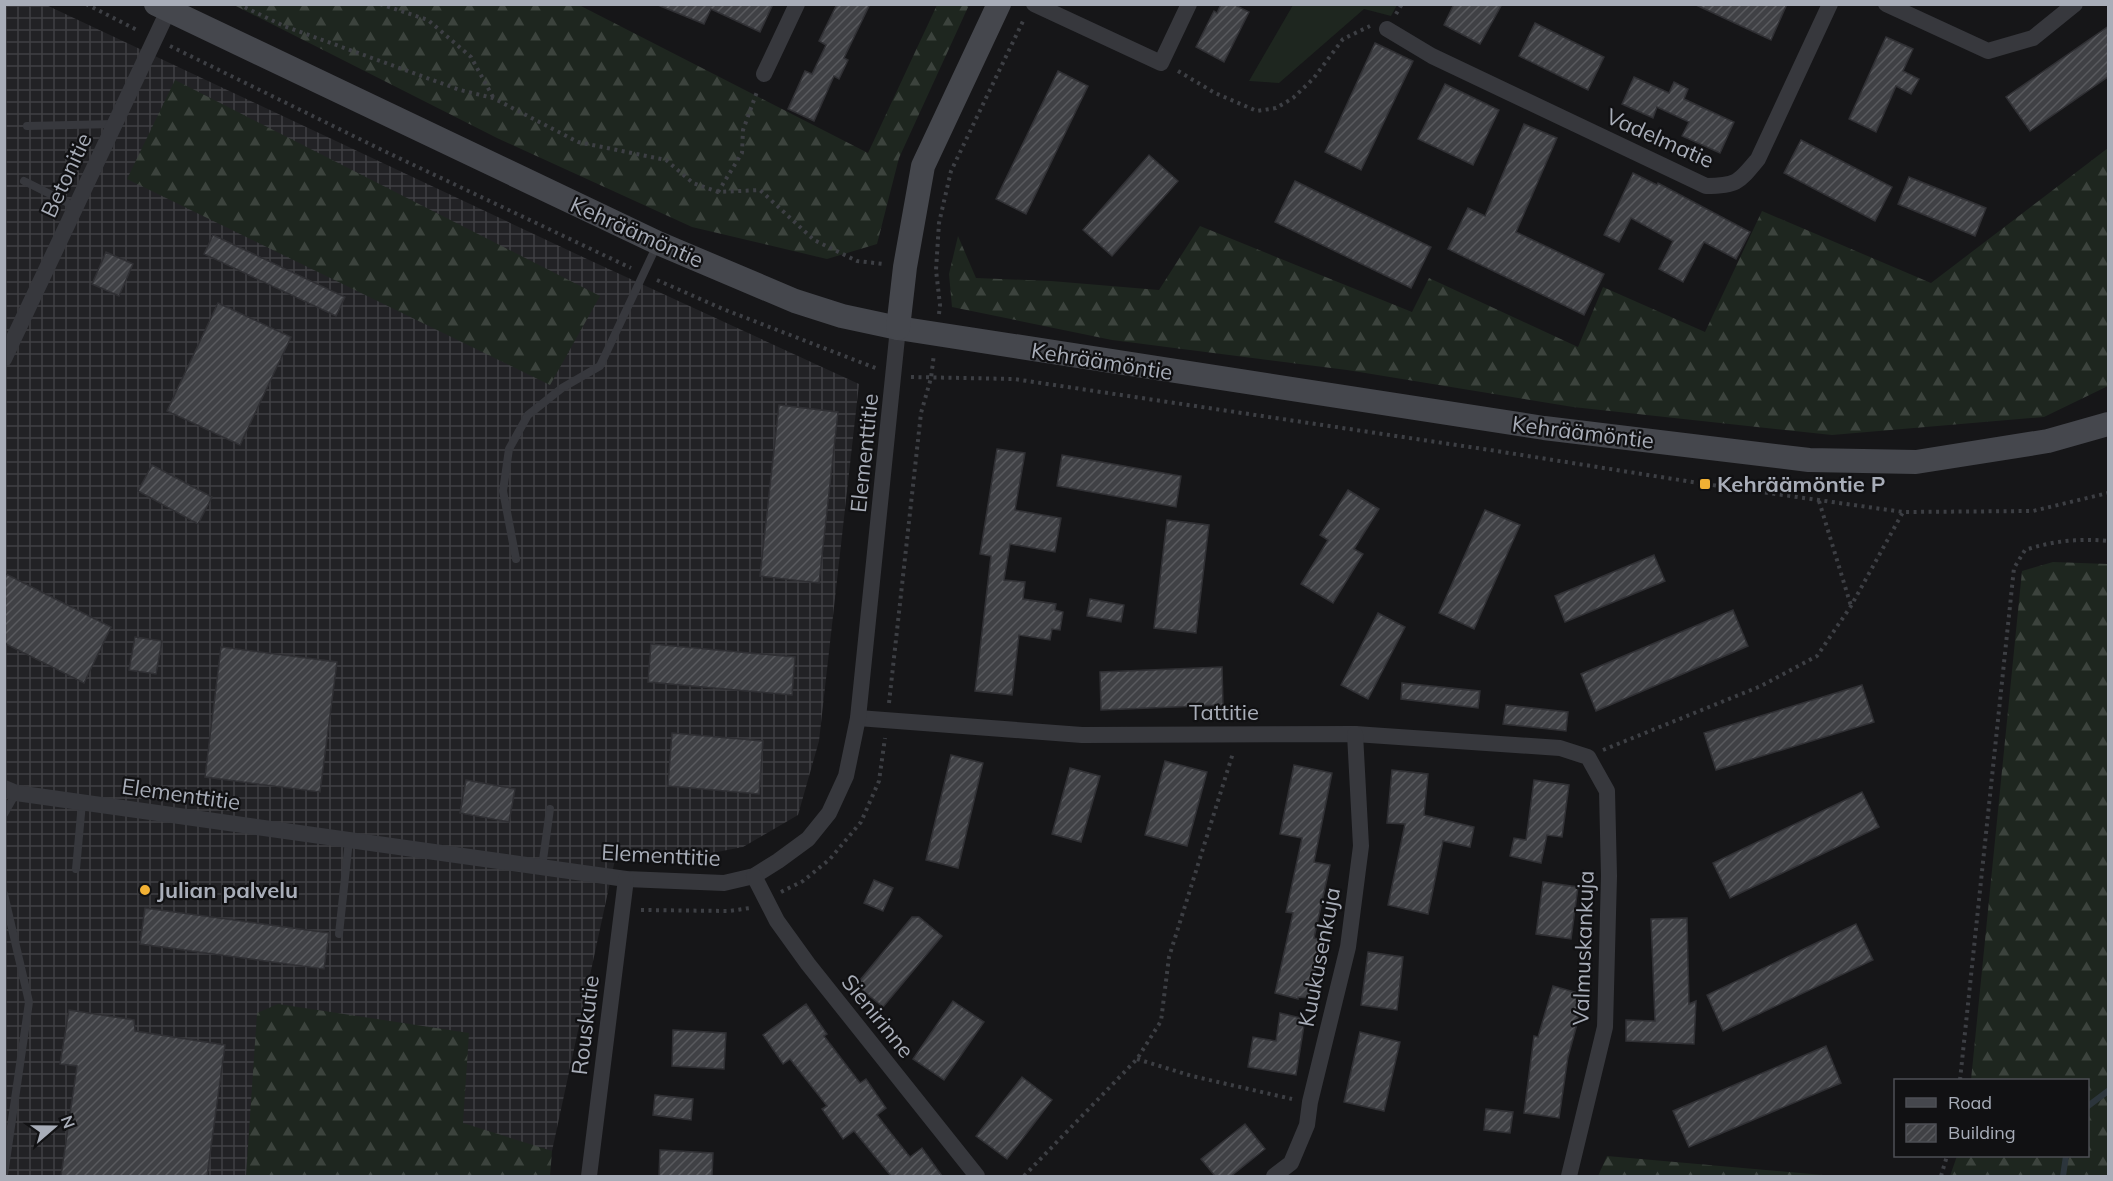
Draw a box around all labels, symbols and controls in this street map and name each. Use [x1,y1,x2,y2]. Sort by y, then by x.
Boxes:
street label: Vadelmatie [1602,102,1718,174]
street label: Betonitie [34,128,98,222]
street label: Kehräämöntie [566,190,708,274]
street label: Kehräämöntie [1029,336,1175,386]
street label: Elementtitie [844,392,884,514]
street label: Kehräämöntie [1511,409,1655,455]
place label: Kehräämöntie P [1717,470,1886,498]
marker: Kehräämöntie P [1698,477,1712,491]
street label: Tattitie [1189,698,1259,726]
street label: Elementtitie [120,772,242,816]
street label: Elementtitie [601,838,721,872]
street label: Valmuskankuja [1566,870,1600,1026]
place label: Julian palvelu [157,876,298,904]
marker: Julian palvelu [138,883,152,897]
street label: Kuukusenkuja [1292,885,1346,1029]
street label: Sienirinne [836,968,920,1064]
street label: Rouskutie [565,974,605,1076]
legend [1894,1079,2089,1157]
text: Road [1948,1091,1992,1114]
north arrow [24,1097,84,1157]
text: N [57,1113,80,1131]
text: Building [1948,1121,2016,1144]

